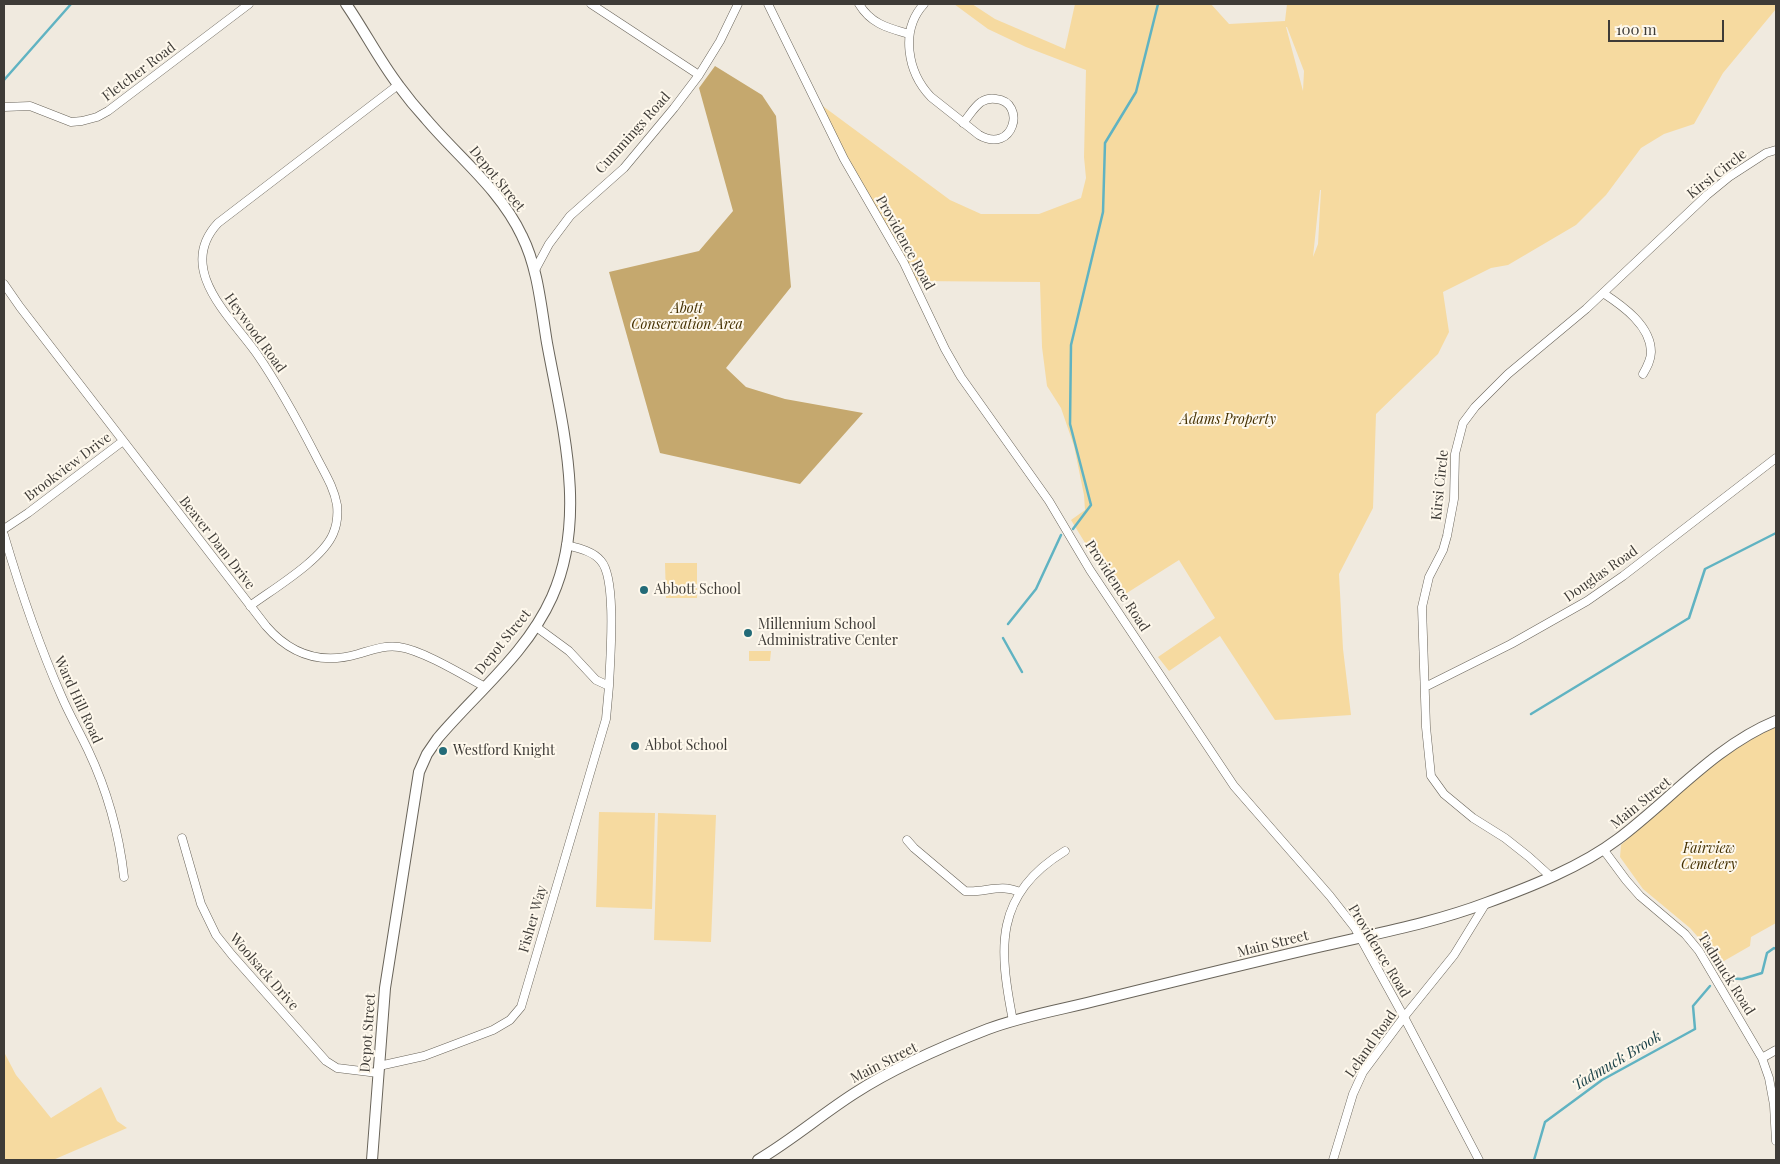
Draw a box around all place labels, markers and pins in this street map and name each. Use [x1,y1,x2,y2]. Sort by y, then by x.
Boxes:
place label: Abbott School [654,582,741,598]
marker: Abbott School [638,584,650,596]
place label: Millennium School Administrative Center [758,617,898,650]
marker: Millennium School Administrative Center [742,627,754,639]
place label: Abbot School [645,738,728,754]
marker: Abbot School [629,740,641,752]
place label: Westford Knight [453,743,555,759]
marker: Westford Knight [437,745,449,757]

